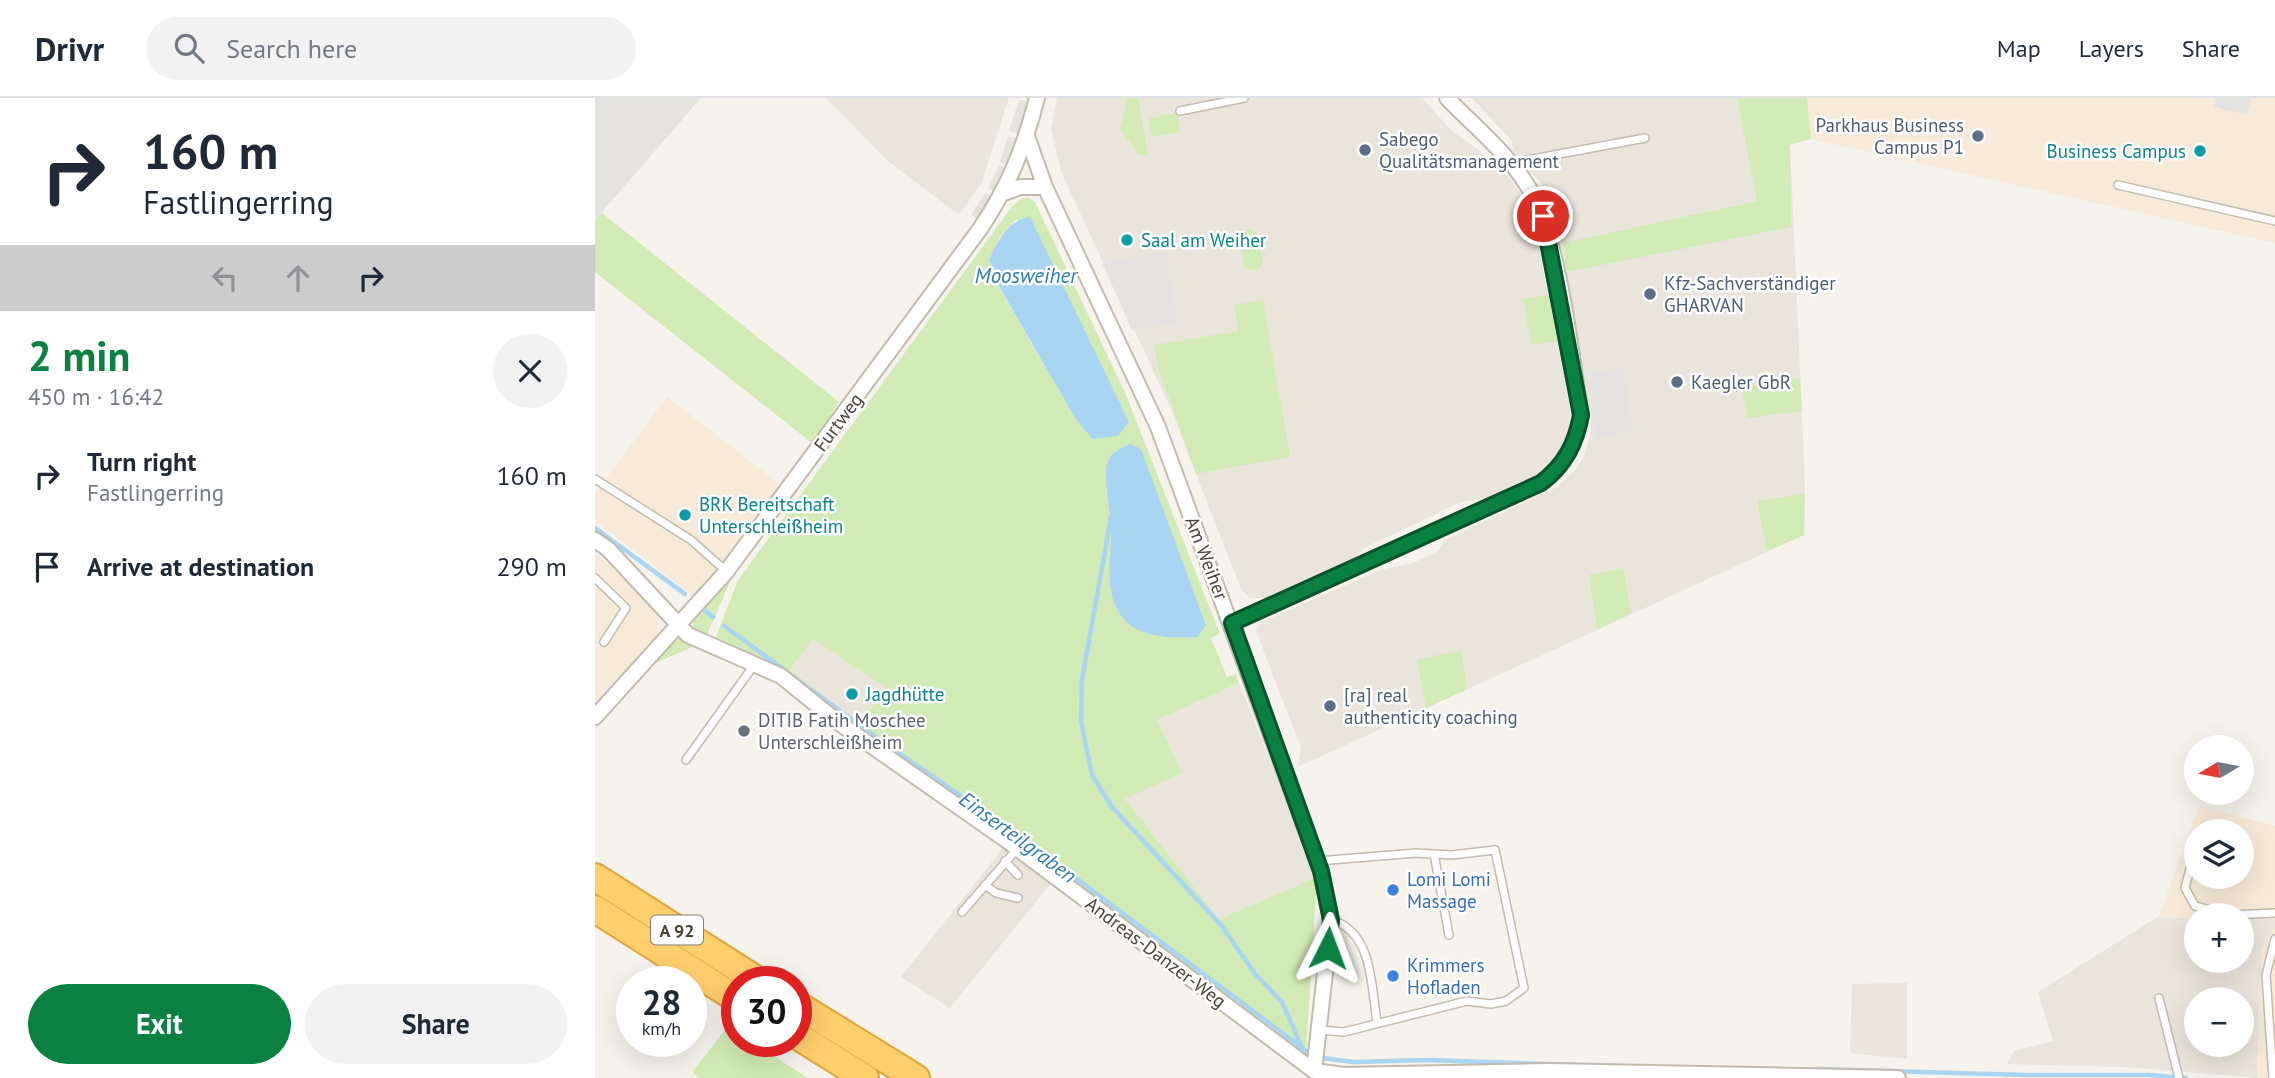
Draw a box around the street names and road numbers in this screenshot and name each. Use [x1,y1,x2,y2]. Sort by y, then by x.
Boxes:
street label: Furtweg [808,388,868,456]
street label: Am Weiher [1180,513,1234,604]
street label: Andreas-Danzer-Weg [1081,891,1231,1013]
road number: A 92 [651,916,703,944]

